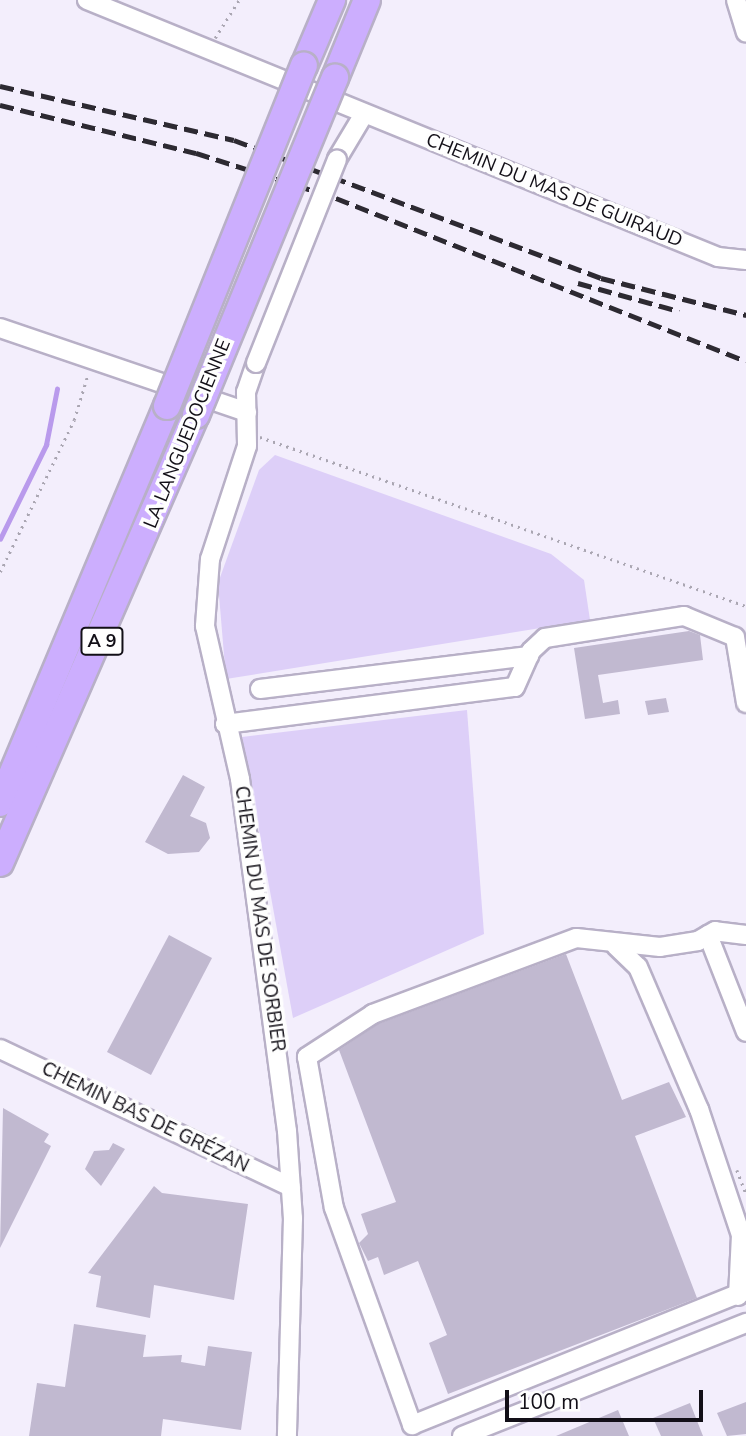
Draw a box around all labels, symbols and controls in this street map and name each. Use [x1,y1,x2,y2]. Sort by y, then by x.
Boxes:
street label: CHEMIN DU MAS DE GUIRAUD [422,129,686,253]
street label: LA LANGUEDOCIENNE [140,336,236,532]
road number: A 9 [79,626,125,656]
street label: CHEMIN DU MAS DE SORBIER [229,785,289,1053]
street label: CHEMIN BAS DE GRÉZAN [38,1058,252,1178]
scale bar [508,1376,706,1420]
text: 100 m [518,1388,579,1416]

